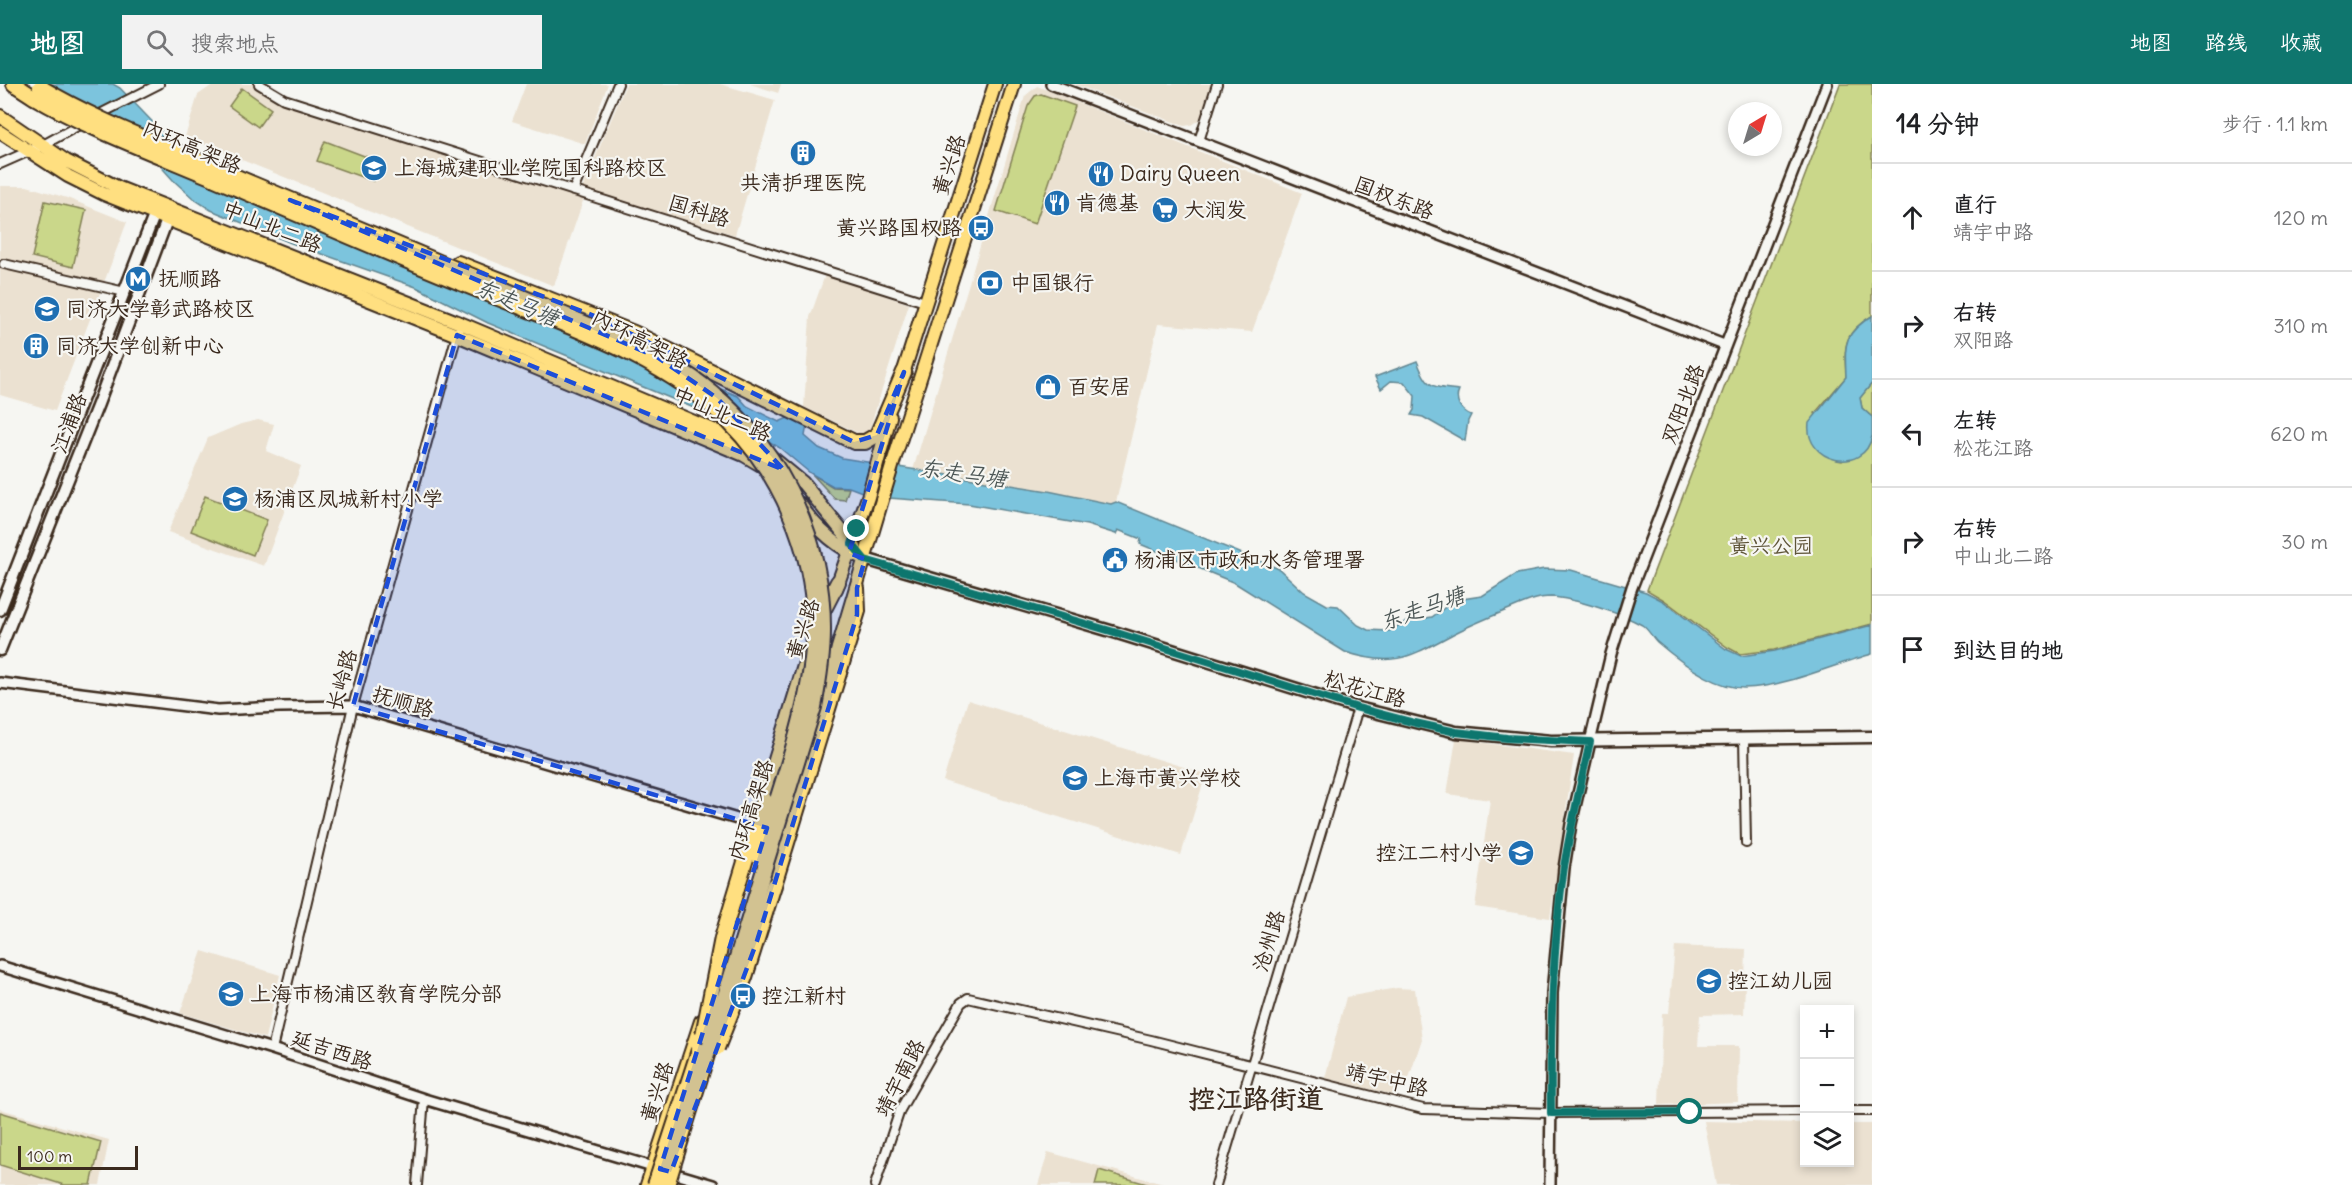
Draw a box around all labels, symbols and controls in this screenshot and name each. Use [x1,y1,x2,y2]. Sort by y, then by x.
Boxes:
search box [122,15,542,69]
text: 地图 [30,25,86,61]
icon: search [143,26,176,59]
text: 搜索地点 [191,29,279,57]
text: 地图 [2130,29,2172,56]
text: 路线 [2205,29,2247,56]
text: 收藏 [2280,29,2322,56]
north arrow [1728,102,1782,156]
text: 14 分钟 [1896,107,1980,140]
text: 步行 · 1.1 km [2222,111,2328,136]
street label: 内环高架路 [139,114,246,179]
street label: 黄兴路 [926,131,971,199]
building icon: 共清护理医院 [788,138,818,168]
school or university icon: 上海城建职业学院国科路校区 [359,153,389,183]
place label: 上海城建职业学院国科路校区 [394,154,667,181]
restaurant icon: Dairy Queen [1086,159,1116,189]
place label: Dairy Queen [1120,160,1240,187]
place label: 共清护理医院 [740,169,866,196]
street label: 国权东路 [1350,170,1438,225]
street label: 国科路 [665,188,733,233]
restaurant icon: 肯德基 [1042,188,1072,218]
place label: 肯德基 [1076,189,1139,216]
text: 直行 [1953,190,1997,218]
street label: 中山北二路 [218,194,326,259]
supermarket icon: 大润发 [1150,195,1180,225]
place label: 大润发 [1184,196,1247,223]
icon: ahead [1896,201,1929,234]
text: 120 m [2274,205,2328,230]
bus stop icon: 黄兴路国权路 [966,213,996,243]
place label: 黄兴路国权路 [836,214,962,241]
text: 靖宇中路 [1953,219,2033,244]
metro station icon: 抚顺路 [123,264,153,294]
place label: 抚顺路 [158,265,221,292]
bank icon: 中国银行 [975,268,1005,298]
place label: 中国银行 [1010,269,1094,296]
water label: 东走马塘 [471,272,565,333]
school or university icon: 同济大学彰武路校区 [32,294,62,324]
place label: 同济大学彰武路校区 [66,295,255,322]
text: 右转 [1953,298,1997,326]
street label: 内环高架路 [587,303,693,374]
icon: right [1896,309,1929,342]
text: 310 m [2273,313,2328,338]
text: 双阳路 [1953,327,2013,352]
building icon: 同济大学创新中心 [21,331,51,361]
place label: 同济大学创新中心 [56,332,224,359]
street label: 双阳北路 [1655,360,1710,448]
shop icon: 百安居 [1033,372,1063,402]
place label: 百安居 [1068,373,1131,400]
street label: 中山北二路 [669,380,776,447]
street label: 江浦路 [45,389,92,457]
text: 左转 [1953,406,1997,434]
icon: left [1896,417,1929,450]
text: 620 m [2270,421,2328,446]
text: 松花江路 [1953,435,2033,460]
water label: 东走马塘 [917,453,1010,493]
school or university icon: 杨浦区凤城新村小学 [220,484,250,514]
place label: 杨浦区凤城新村小学 [254,485,443,512]
text: 右转 [1953,514,1997,542]
route end [843,515,869,541]
icon: right [1896,525,1929,558]
text: 30 m [2281,529,2328,554]
park label: 黄兴公园 [1729,532,1813,559]
text: 中山北二路 [1953,543,2053,568]
public building icon: 杨浦区市政和水务管理署 [1100,545,1130,575]
place label: 杨浦区市政和水务管理署 [1134,546,1365,573]
water label: 东走马塘 [1376,580,1470,636]
street label: 黄兴路 [780,595,825,663]
icon: arrive [1896,633,1929,666]
text: 到达目的地 [1953,636,2063,664]
street label: 长岭路 [320,646,363,714]
street label: 松花江路 [1321,664,1409,713]
street label: 抚顺路 [369,680,437,723]
street label: 内环高架路 [722,756,779,864]
school or university icon: 上海市黄兴学校 [1060,763,1090,793]
place label: 上海市黄兴学校 [1094,764,1241,791]
school or university icon: 控江二村小学 [1506,838,1536,868]
place label: 控江二村小学 [1376,839,1502,866]
street label: 沧州路 [1246,907,1291,975]
school or university icon: 控江幼儿园 [1694,966,1724,996]
place label: 控江幼儿园 [1728,967,1833,994]
school or university icon: 上海市杨浦区教育学院分部 [216,979,246,1009]
place label: 上海市杨浦区教育学院分部 [250,980,502,1007]
bus stop icon: 控江新村 [728,981,758,1011]
place label: 控江新村 [762,982,846,1009]
map controls [1800,1005,1854,1167]
button: + [1800,1005,1854,1059]
street label: 延吉西路 [288,1024,376,1075]
street label: 靖宇南路 [868,1034,931,1121]
street label: 靖宇中路 [1343,1057,1431,1102]
street label: 黄兴路 [634,1058,679,1126]
button: − [1800,1059,1854,1113]
district label: 控江路街道 [1189,1081,1324,1115]
route start [1676,1098,1702,1124]
button: layers [1800,1113,1854,1167]
scale bar [18,1143,138,1170]
text: 100 m [27,1146,72,1166]

